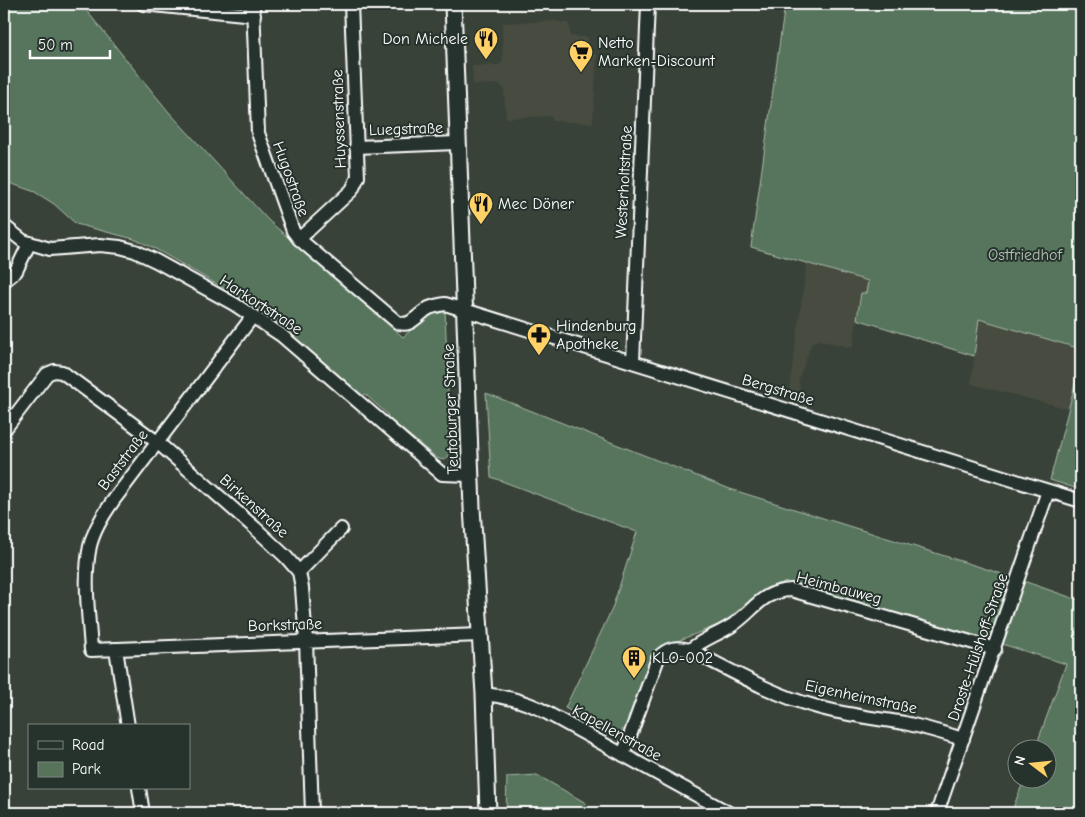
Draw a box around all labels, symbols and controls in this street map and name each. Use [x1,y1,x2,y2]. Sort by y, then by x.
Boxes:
restaurant icon: Don Michele [473,26,499,60]
scale bar [30,28,110,60]
place label: Don Michele [382,30,468,48]
place label: Netto Marken-Discount [598,34,715,70]
text: 50 m [38,36,73,54]
supermarket icon: Netto Marken-Discount [568,39,594,73]
street label: Huyssenstraße [328,69,350,169]
street label: Luegstraße [368,119,444,139]
street label: Westerholtstraße [612,125,636,239]
street label: Hugostraße [269,139,313,219]
restaurant icon: Mec Döner [468,191,494,225]
place label: Mec Döner [498,195,575,213]
park label: Ostfriedhof [988,246,1063,264]
street label: Harkortstraße [216,272,306,338]
place label: Hindenburg Apotheke [556,317,636,353]
pharmacy icon: Hindenburg Apotheke [526,322,552,356]
street label: Teutoburger Straße [440,343,462,475]
street label: Bergstraße [740,371,816,409]
street label: Baststraße [94,426,152,494]
street label: Birkenstraße [216,470,292,542]
street label: Heimbauweg [795,568,883,608]
street label: Droste-Hülshoff-Straße [944,571,1012,723]
street label: Borkstraße [247,615,323,635]
building icon: KLO-002 [621,645,647,679]
place label: KLO-002 [652,649,713,667]
street label: Eigenheimstraße [803,676,919,718]
street label: Kapellenstraße [569,701,665,765]
legend [28,724,190,790]
text: Road [72,736,104,754]
north arrow [1008,740,1058,790]
text: N [1011,754,1029,767]
text: Park [72,760,101,778]

